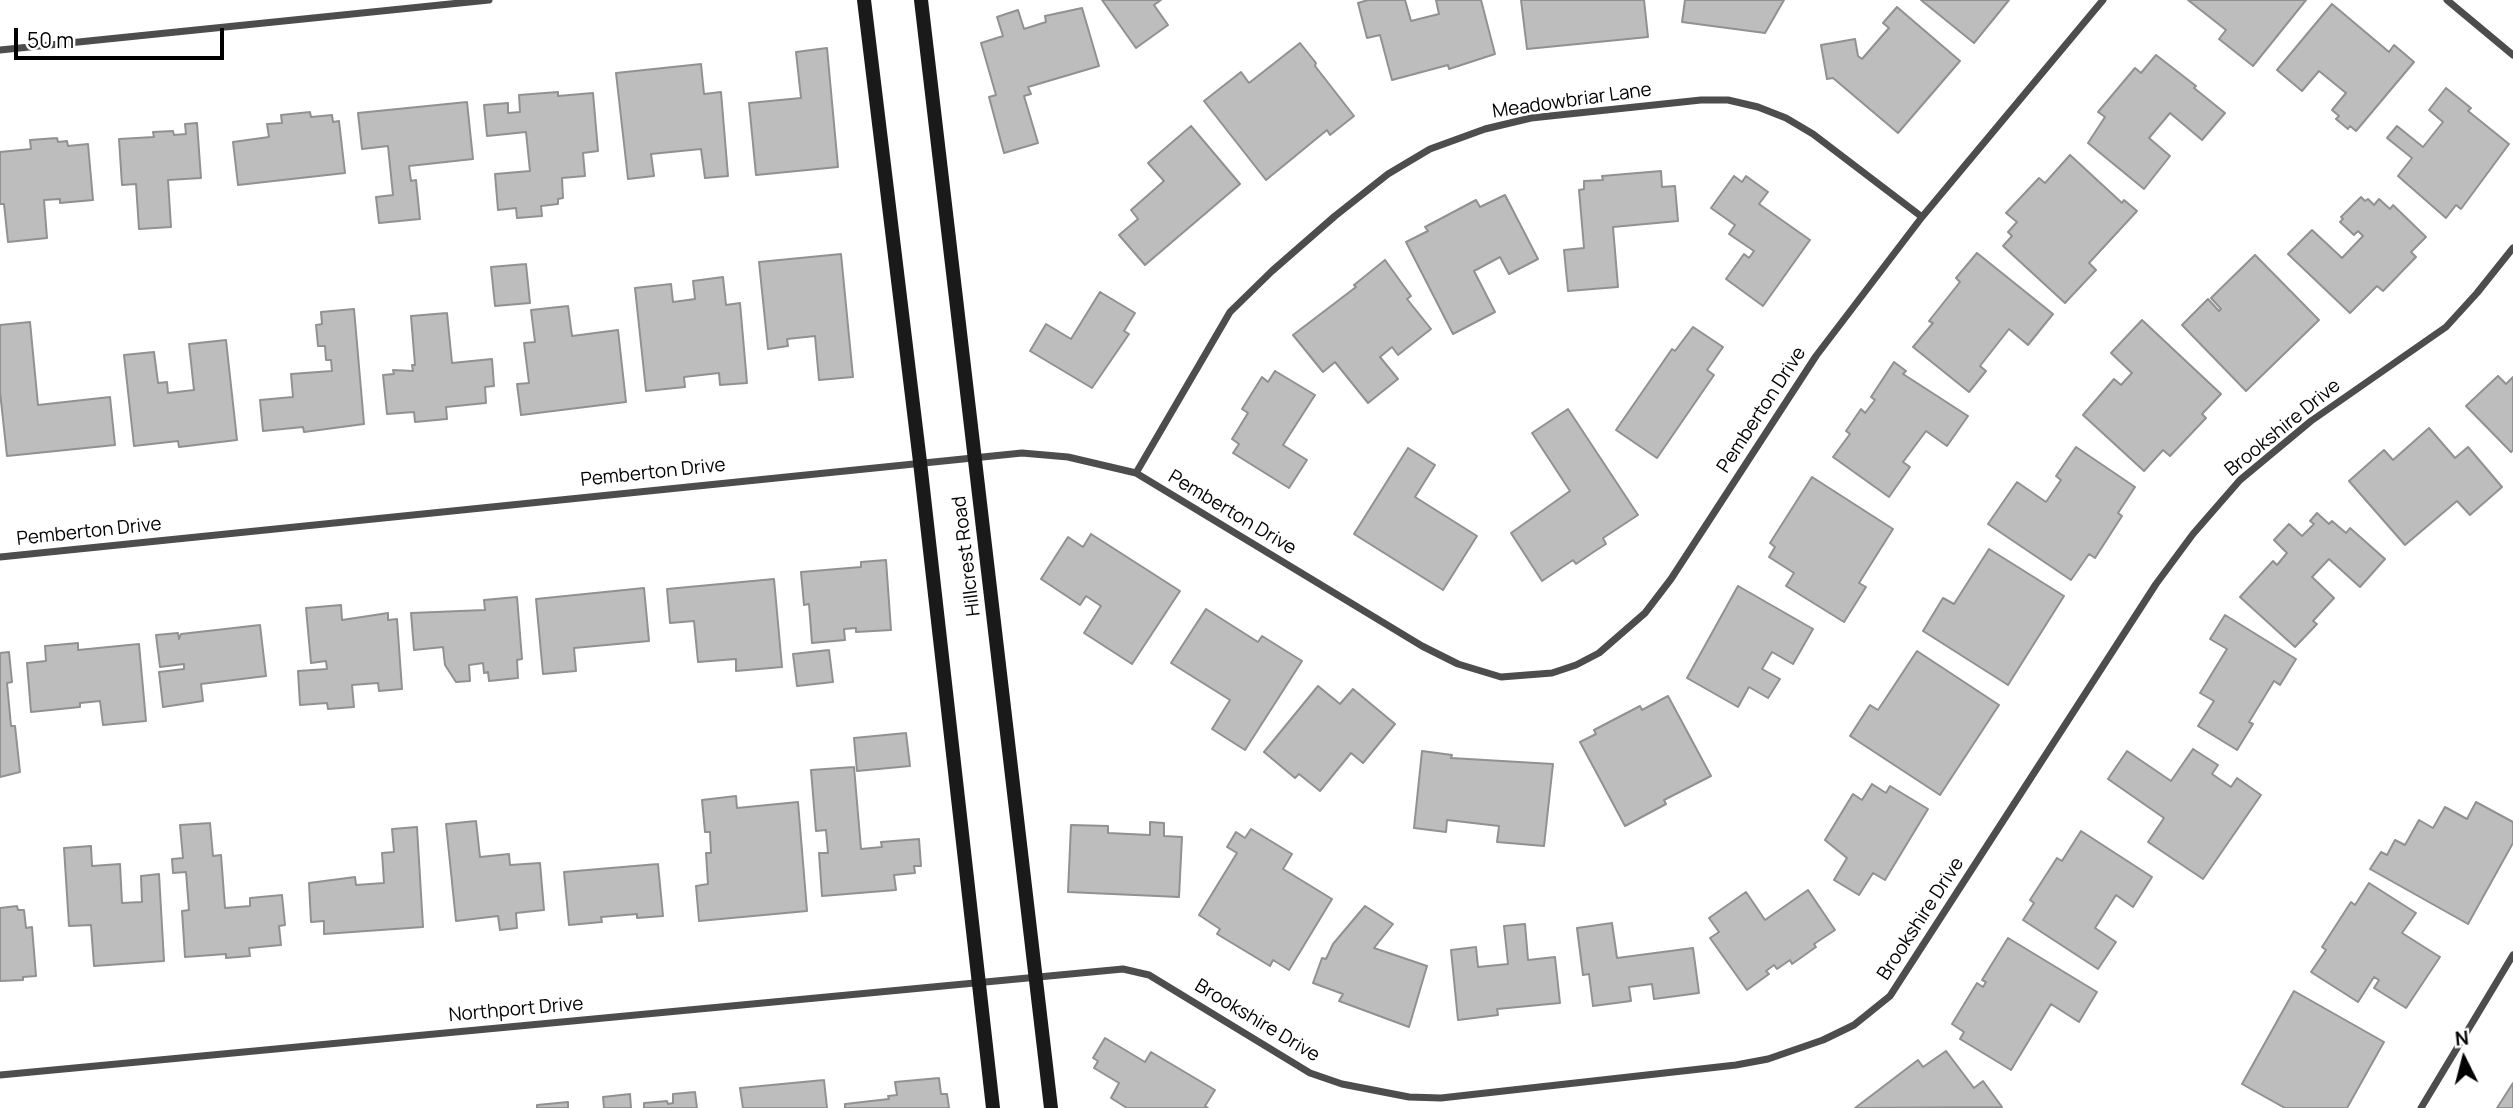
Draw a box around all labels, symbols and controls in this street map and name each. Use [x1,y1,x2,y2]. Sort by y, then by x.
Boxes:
scale bar [18,14,228,58]
text: 50 m [27,26,74,54]
street label: Meadowbriar Lane [1491,79,1653,123]
street label: Pemberton Drive [1713,343,1811,477]
street label: Brookshire Drive [2221,375,2345,481]
street label: Pemberton Drive [579,454,727,492]
street label: Pemberton Drive [1164,466,1300,560]
street label: Hillcrest Road [948,495,986,617]
street label: Pemberton Drive [15,513,163,551]
street label: Brookshire Drive [1873,853,1969,985]
street label: Brookshire Drive [1190,975,1324,1067]
street label: Northport Drive [448,993,584,1027]
north arrow [2429,1024,2499,1094]
text: N [2454,1024,2470,1052]

